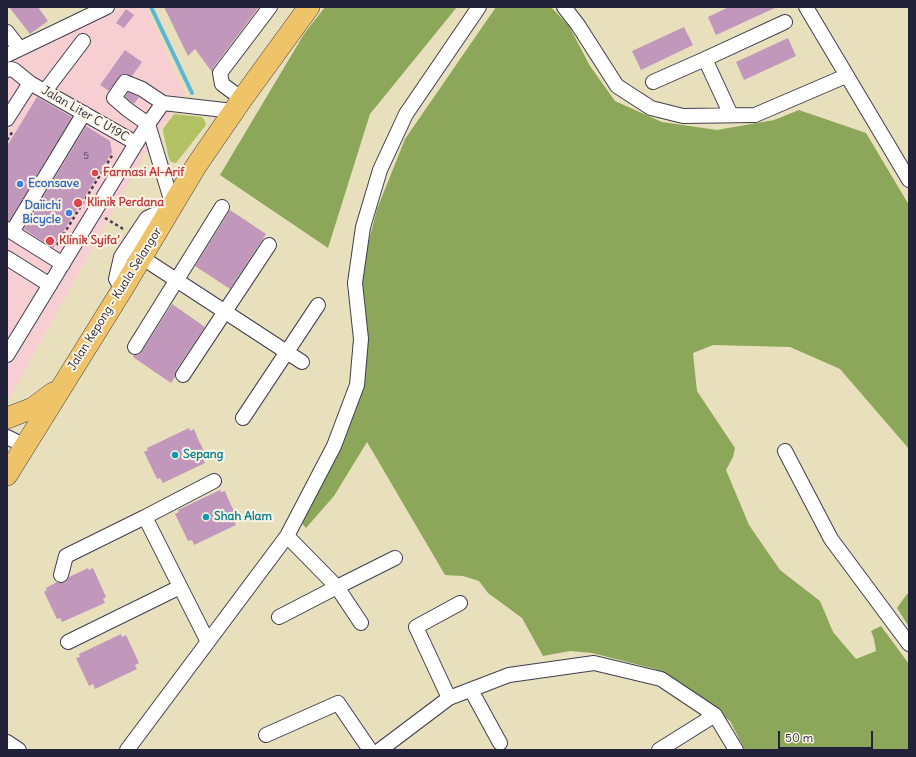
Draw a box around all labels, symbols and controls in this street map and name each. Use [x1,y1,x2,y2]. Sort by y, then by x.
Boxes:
street label: Jalan Liter C U19C [39,83,131,145]
house number: 5 [83,150,89,162]
place label: Farmasi Al-Arif [103,166,184,180]
marker: Farmasi Al-Arif [90,168,100,178]
place label: Econsave [28,177,79,191]
marker: Econsave [15,179,25,189]
place label: Klinik Perdana [87,196,164,210]
marker: Klinik Perdana [72,197,84,209]
place label: Daiichi Bicycle [22,199,61,227]
marker: Daiichi Bicycle [64,208,74,218]
street label: Jalan Kepong - Kuala Selangor [65,225,165,373]
place label: Klinik Syifa’ [59,234,120,248]
marker: Klinik Syifa’ [44,235,56,247]
place label: Sepang [183,448,223,462]
marker: Sepang [170,450,180,460]
place label: Shah Alam [214,510,272,524]
marker: Shah Alam [201,512,211,522]
scale bar [780,723,875,749]
text: 50 m [785,730,813,745]

